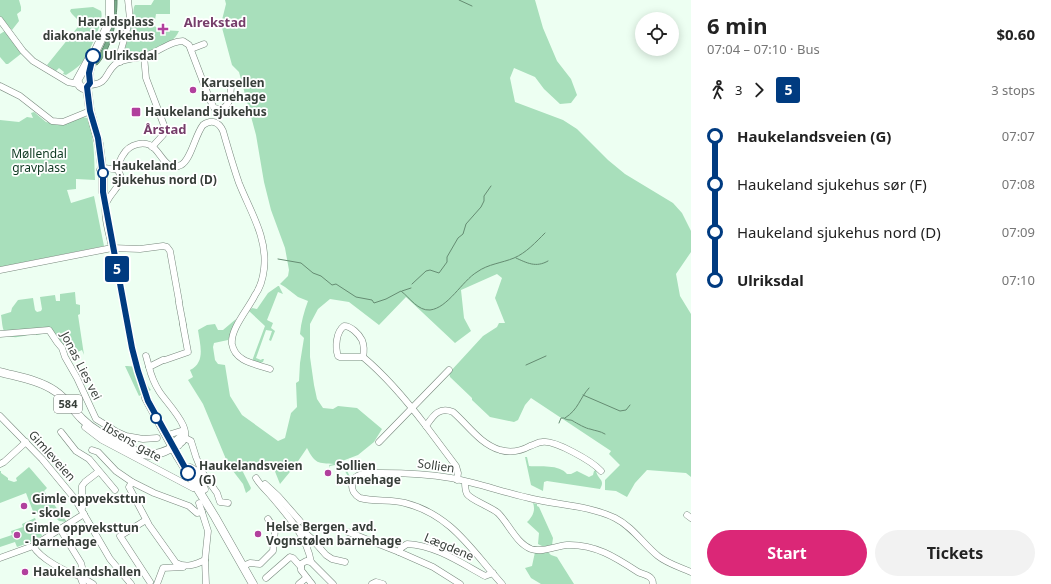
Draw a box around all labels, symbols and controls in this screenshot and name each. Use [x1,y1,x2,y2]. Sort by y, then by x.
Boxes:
text: 6 min [707,10,768,40]
map controls [635,12,679,56]
button: locate [635,12,679,56]
place label: Haraldsplass diakonale sykehus [43,13,154,44]
district label: Alrekstad [184,13,246,31]
marker: Haraldsplass diakonale sykehus [157,23,169,35]
text: $0.60 [996,24,1035,44]
text: 07:04 – 07:10 · Bus [707,40,820,58]
place label: Ulriksdal [104,47,157,64]
marker: Ulriksdal [85,48,101,64]
place label: Karusellen barnehage [201,74,266,105]
icon: walk [707,79,729,101]
icon: forward [748,79,770,101]
text: 5 [784,80,792,99]
text: 3 [735,81,742,99]
text: 3 stops [991,81,1035,99]
marker: Karusellen barnehage [188,85,198,95]
place label: Haukeland sjukehus [145,103,267,120]
marker: Haukeland sjukehus [130,106,142,118]
district label: Årstad [144,120,186,138]
text: Haukelandsveien (G) [737,126,891,146]
text: 07:07 [1002,127,1035,145]
park label: Møllendal gravplass [11,145,67,176]
place label: Haukeland sjukehus nord (D) [112,157,217,188]
marker: Haukeland sjukehus nord (D) [97,167,109,179]
text: Haukeland sjukehus sør (F) [737,174,927,194]
text: 07:08 [1002,175,1035,193]
text: Haukeland sjukehus nord (D) [737,222,941,242]
text: 07:09 [1002,223,1035,241]
line badge: 5 [104,256,130,282]
text: 5 [113,259,121,278]
text: Ulriksdal [737,270,804,290]
text: 07:10 [1002,271,1035,289]
street label: Jonas Lies vei [56,328,106,403]
road number: 584 [54,395,82,413]
unlabelled marker [150,412,162,424]
street label: Ibsens gate [100,418,165,465]
street label: Gimleveien [25,427,80,485]
street label: Sollien [416,454,456,477]
place label: Haukelandsveien (G) [199,457,303,488]
place label: Sollien barnehage [336,457,401,488]
marker: Haukelandsveien (G) [180,465,196,481]
marker: Sollien barnehage [323,468,333,478]
place label: Gimle oppveksttun - skole [32,490,146,521]
marker: Gimle oppveksttun - skole [19,501,29,511]
place label: Helse Bergen, avd. Vognstølen barnehage [266,518,402,549]
place label: Gimle oppveksttun - barnehage [25,519,139,550]
street label: Lægdene [422,528,477,565]
marker: Helse Bergen, avd. Vognstølen barnehage [253,529,263,539]
marker: Gimle oppveksttun - barnehage [12,530,22,540]
button: Start [707,530,867,576]
button: Tickets [875,530,1035,576]
place label: Haukelandshallen [33,563,141,580]
marker: Haukelandshallen [20,567,30,577]

